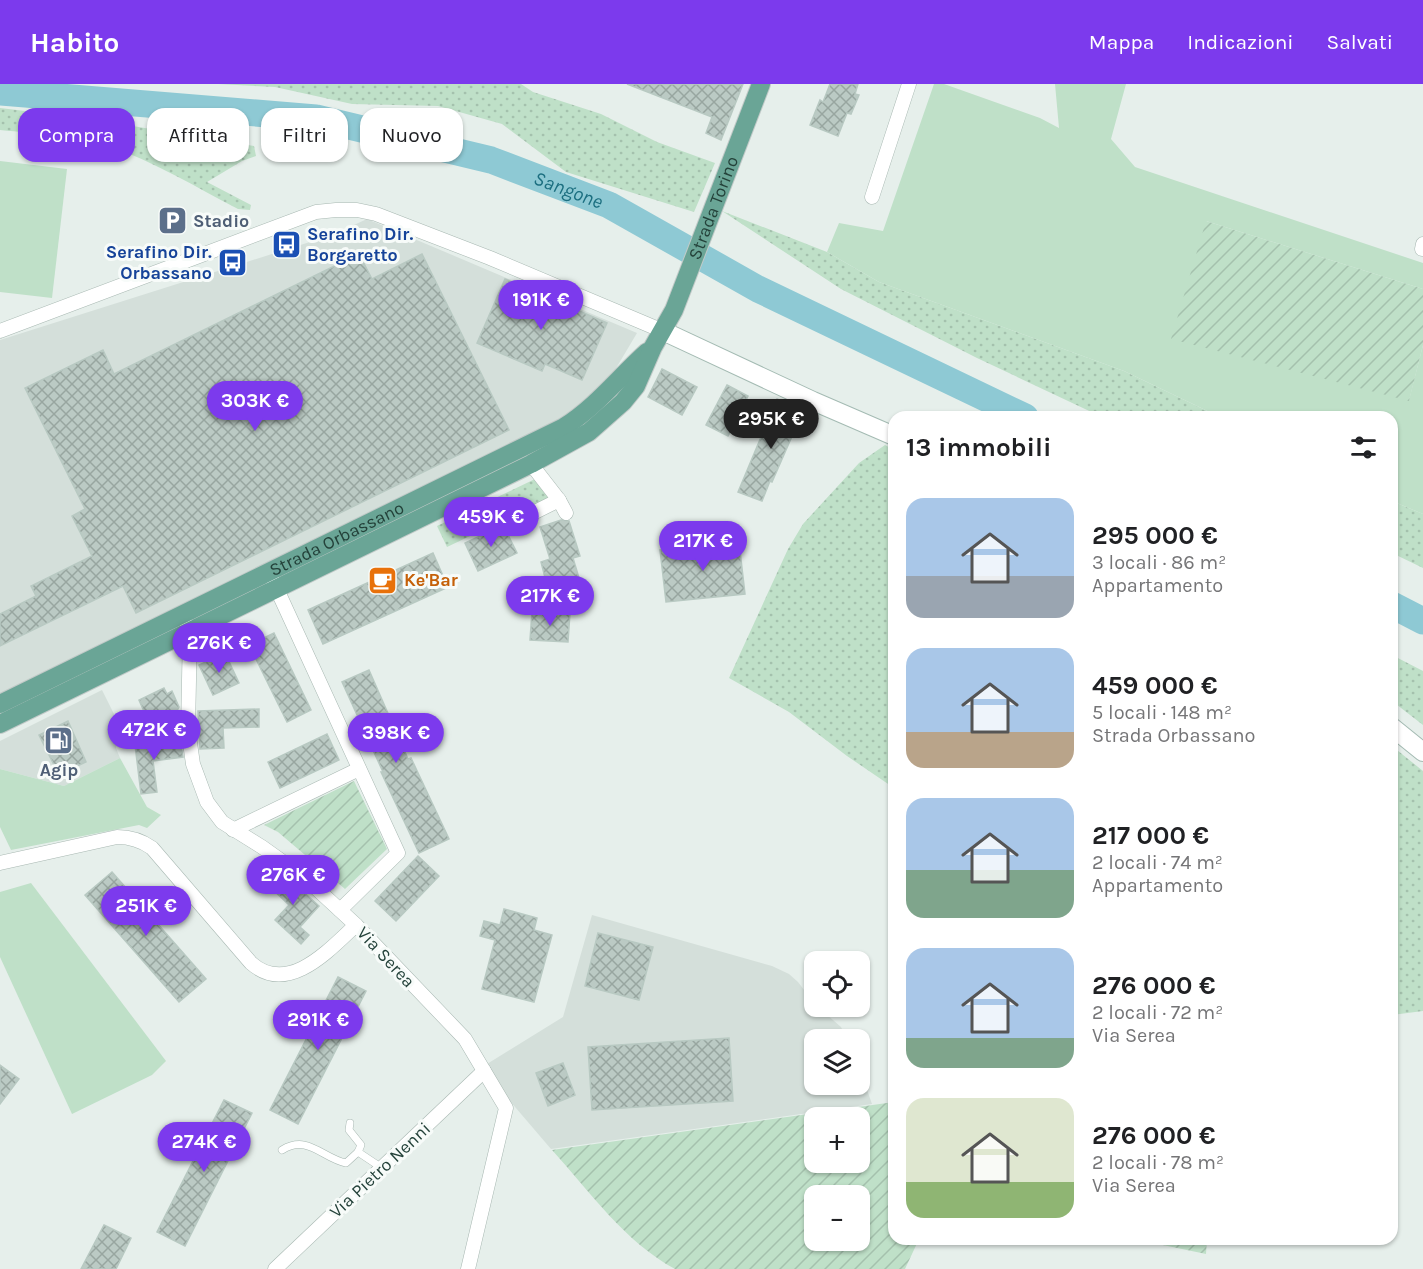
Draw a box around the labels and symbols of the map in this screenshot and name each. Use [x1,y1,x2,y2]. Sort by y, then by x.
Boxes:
street label: Strada Torino [683,153,743,263]
water label: Sangone [531,166,606,213]
parking icon: Stadio [156,205,188,237]
place label: Stadio [193,210,249,232]
place label: Serafino Dir. Borgaretto [307,223,413,266]
bus stop icon: Serafino Dir. Borgaretto [270,228,302,260]
place label: Serafino Dir. Orbassano [106,241,212,284]
bus stop icon: Serafino Dir. Orbassano [217,246,249,278]
pin: 191K € [492,280,590,331]
pin: 303K € [206,381,304,432]
pin: 295K € [722,399,820,450]
street label: Strada Orbassano [266,496,408,581]
pin: 459K € [442,497,540,548]
pin: 217K € [654,521,752,572]
cafe icon: Ke'Bar [367,564,399,596]
place label: Ke'Bar [404,569,458,591]
pin: 217K € [501,576,599,627]
pin: 276K € [170,623,268,674]
pin: 472K € [105,710,203,761]
pin: 398K € [347,713,445,764]
fuel station icon: Agip [43,725,75,757]
place label: Agip [40,759,78,781]
pin: 276K € [244,855,342,906]
pin: 251K € [97,886,195,937]
street label: Via Serea [352,922,420,992]
pin: 291K € [269,1000,367,1051]
street label: Via Pietro Nenni [325,1118,435,1222]
pin: 274K € [155,1122,253,1173]

